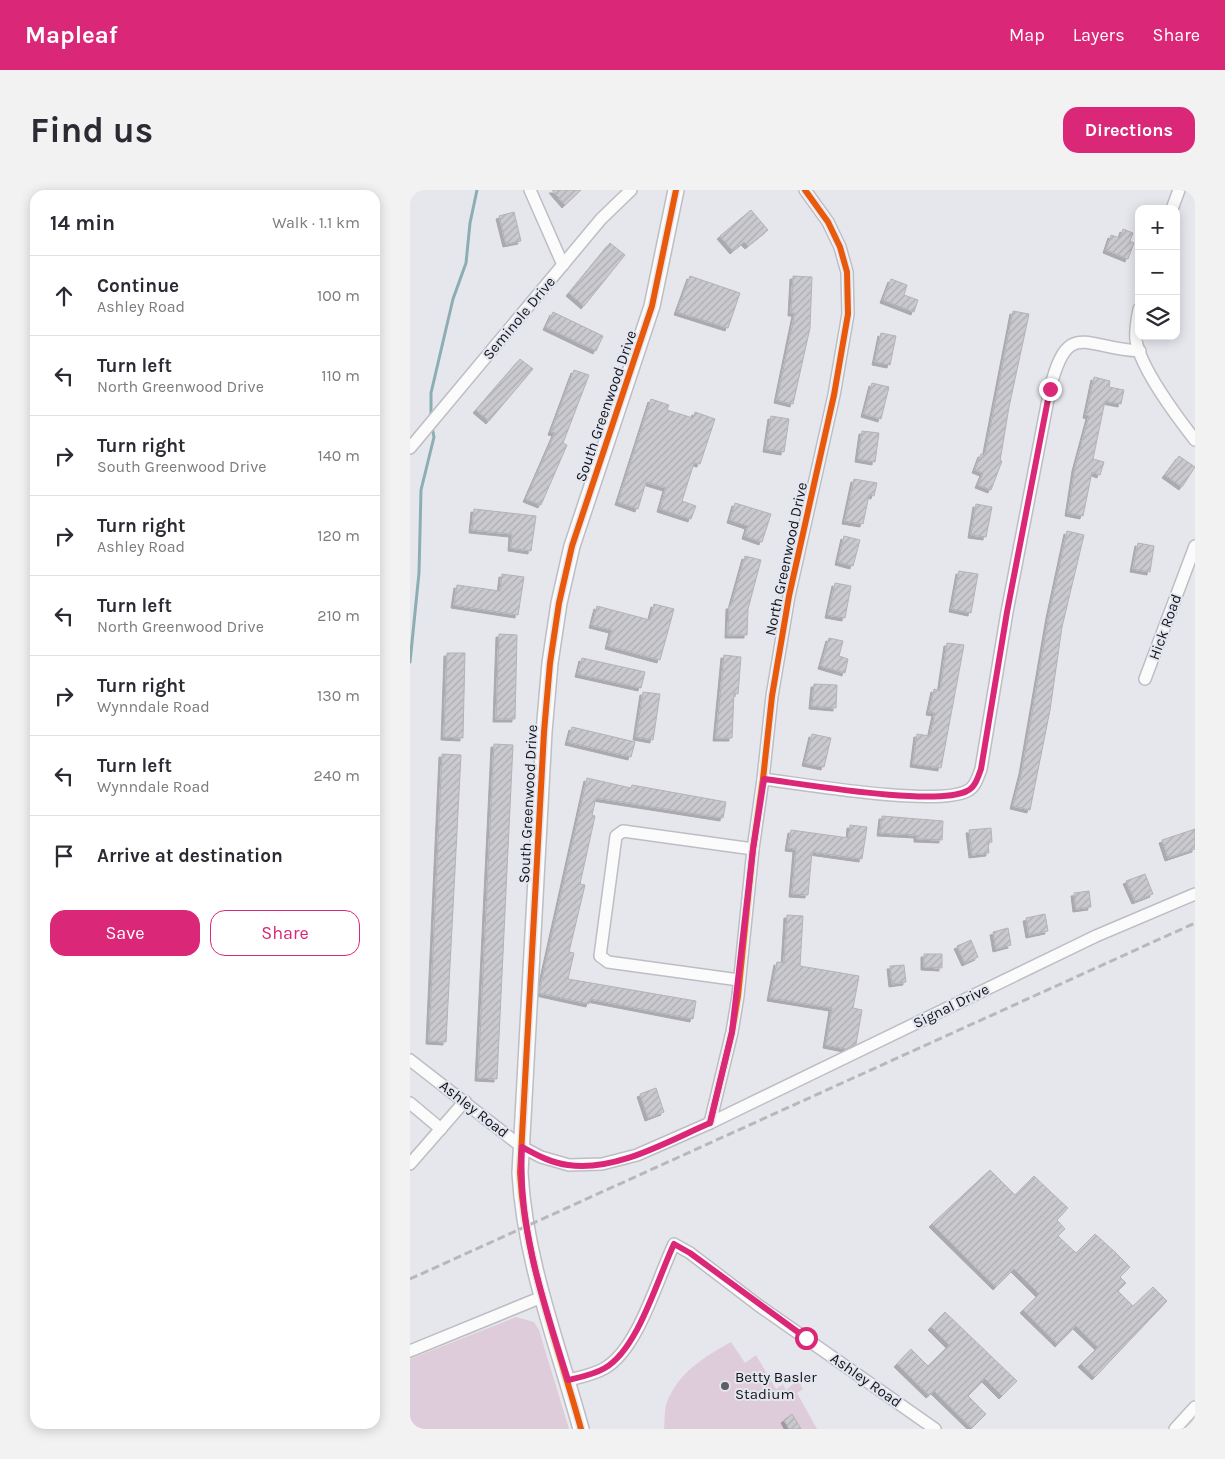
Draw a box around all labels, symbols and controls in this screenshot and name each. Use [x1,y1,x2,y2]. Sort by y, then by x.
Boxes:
text: Mapleaf [25,21,118,49]
text: Map [1009,24,1045,46]
text: Layers [1073,24,1125,46]
text: Share [1153,24,1200,46]
button: Directions [1063,107,1195,153]
text: Find us [30,110,153,151]
map controls [1135,205,1180,340]
button: + [1135,205,1180,250]
text: 14 min [50,211,115,235]
text: Walk · 1.1 km [272,213,360,232]
button: − [1135,250,1180,295]
street label: Seminole Drive [479,273,559,363]
text: Continue [97,275,179,297]
icon: ahead [50,282,78,310]
text: 100 m [317,286,360,305]
button: layers [1135,295,1180,340]
text: Ashley Road [97,297,185,316]
street label: South Greenwood Drive [572,328,640,484]
text: Turn left [97,355,172,377]
icon: left [50,362,78,390]
text: 110 m [321,366,360,385]
text: North Greenwood Drive [97,377,264,396]
route end [1039,378,1062,401]
text: Turn right [97,435,186,457]
icon: right [50,442,78,470]
text: 140 m [318,446,360,465]
text: South Greenwood Drive [97,457,266,476]
street label: North Greenwood Drive [761,481,811,637]
text: Turn right [97,515,186,537]
icon: right [50,522,78,550]
text: 120 m [317,526,360,545]
text: Ashley Road [97,537,185,556]
street label: Hick Road [1145,592,1185,662]
text: Turn left [97,595,172,617]
icon: left [50,602,78,630]
text: 210 m [317,606,360,625]
text: North Greenwood Drive [97,617,264,636]
text: Turn right [97,675,186,697]
icon: right [50,682,78,710]
text: 130 m [317,686,360,705]
text: Wynndale Road [97,697,210,716]
street label: South Greenwood Drive [515,724,541,884]
text: Turn left [97,755,172,777]
icon: left [50,762,78,790]
text: 240 m [314,766,360,785]
text: Wynndale Road [97,777,210,796]
icon: arrive [50,842,78,870]
text: Arrive at destination [97,845,283,867]
button: Save [50,910,200,956]
button: Share [210,910,360,956]
street label: Signal Drive [910,980,992,1032]
street label: Ashley Road [436,1077,512,1141]
route start [795,1327,818,1350]
street label: Ashley Road [827,1349,905,1411]
place label: Betty Basler Stadium [735,1368,817,1403]
marker: Betty Basler Stadium [719,1380,731,1392]

